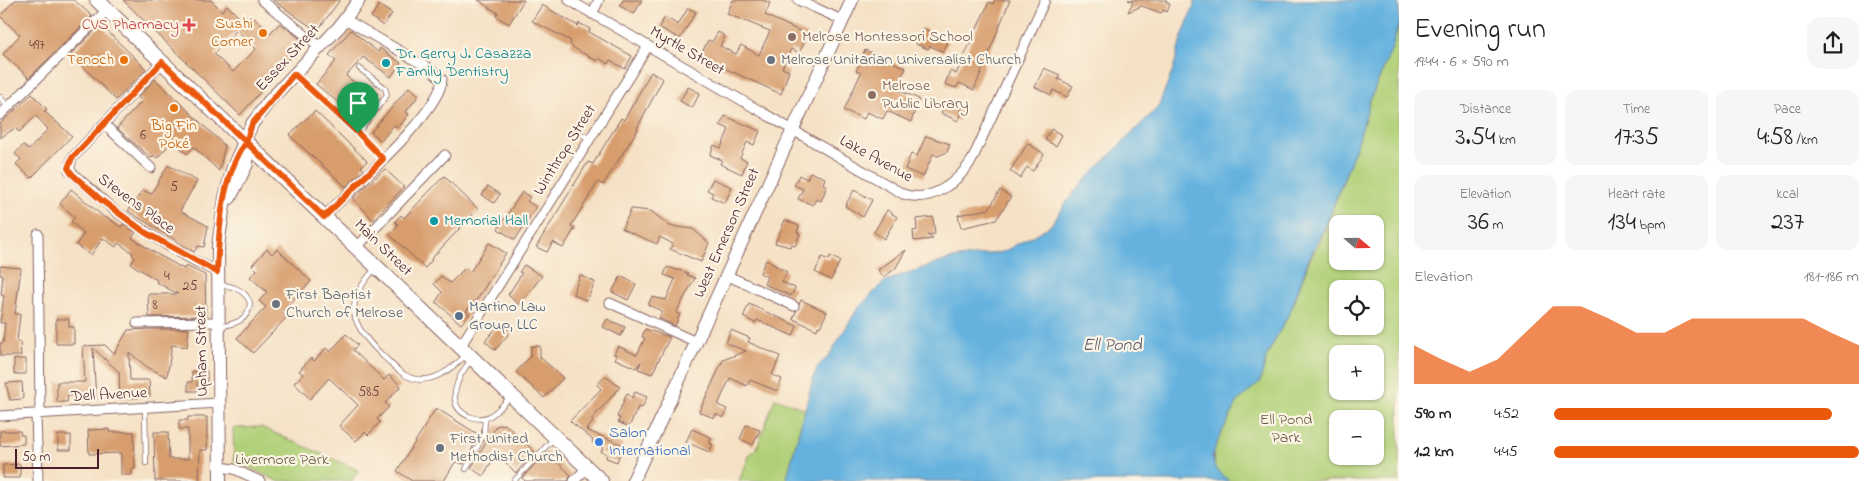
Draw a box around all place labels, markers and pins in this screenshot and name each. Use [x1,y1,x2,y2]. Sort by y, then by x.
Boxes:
place label: Sushi Corner [211,12,253,54]
place label: CVS Pharmacy [82,13,179,37]
marker: CVS Pharmacy [183,19,195,31]
place label: Melrose Montessori School [802,25,973,49]
marker: Sushi Corner [257,27,269,39]
marker: Melrose Montessori School [786,31,798,43]
place label: Dr. Gerry J. Casazza Family Dentistry [395,42,531,84]
place label: Tenoch [67,48,114,72]
place label: Melrose Unitarian Universalist Church [781,48,1021,72]
marker: Tenoch [118,54,130,66]
marker: Melrose Unitarian Universalist Church [765,54,777,66]
marker: Dr. Gerry J. Casazza Family Dentistry [380,57,392,69]
place label: Melrose Public Library [882,74,969,116]
pin [337,82,379,133]
marker: Melrose Public Library [866,89,878,101]
marker: Big Fin Poké [168,102,180,114]
place label: Big Fin Poké [150,114,197,156]
place label: Memorial Hall [444,209,528,233]
marker: Memorial Hall [428,215,440,227]
place label: First Baptist Church of Melrose [285,283,404,325]
place label: Martino Law Group, LLC [469,295,546,337]
marker: First Baptist Church of Melrose [270,298,282,310]
marker: Martino Law Group, LLC [453,310,465,322]
place label: Salon International [609,421,691,463]
place label: First United Methodist Church [449,427,563,469]
marker: Salon International [593,436,605,448]
marker: First United Methodist Church [434,442,446,454]

